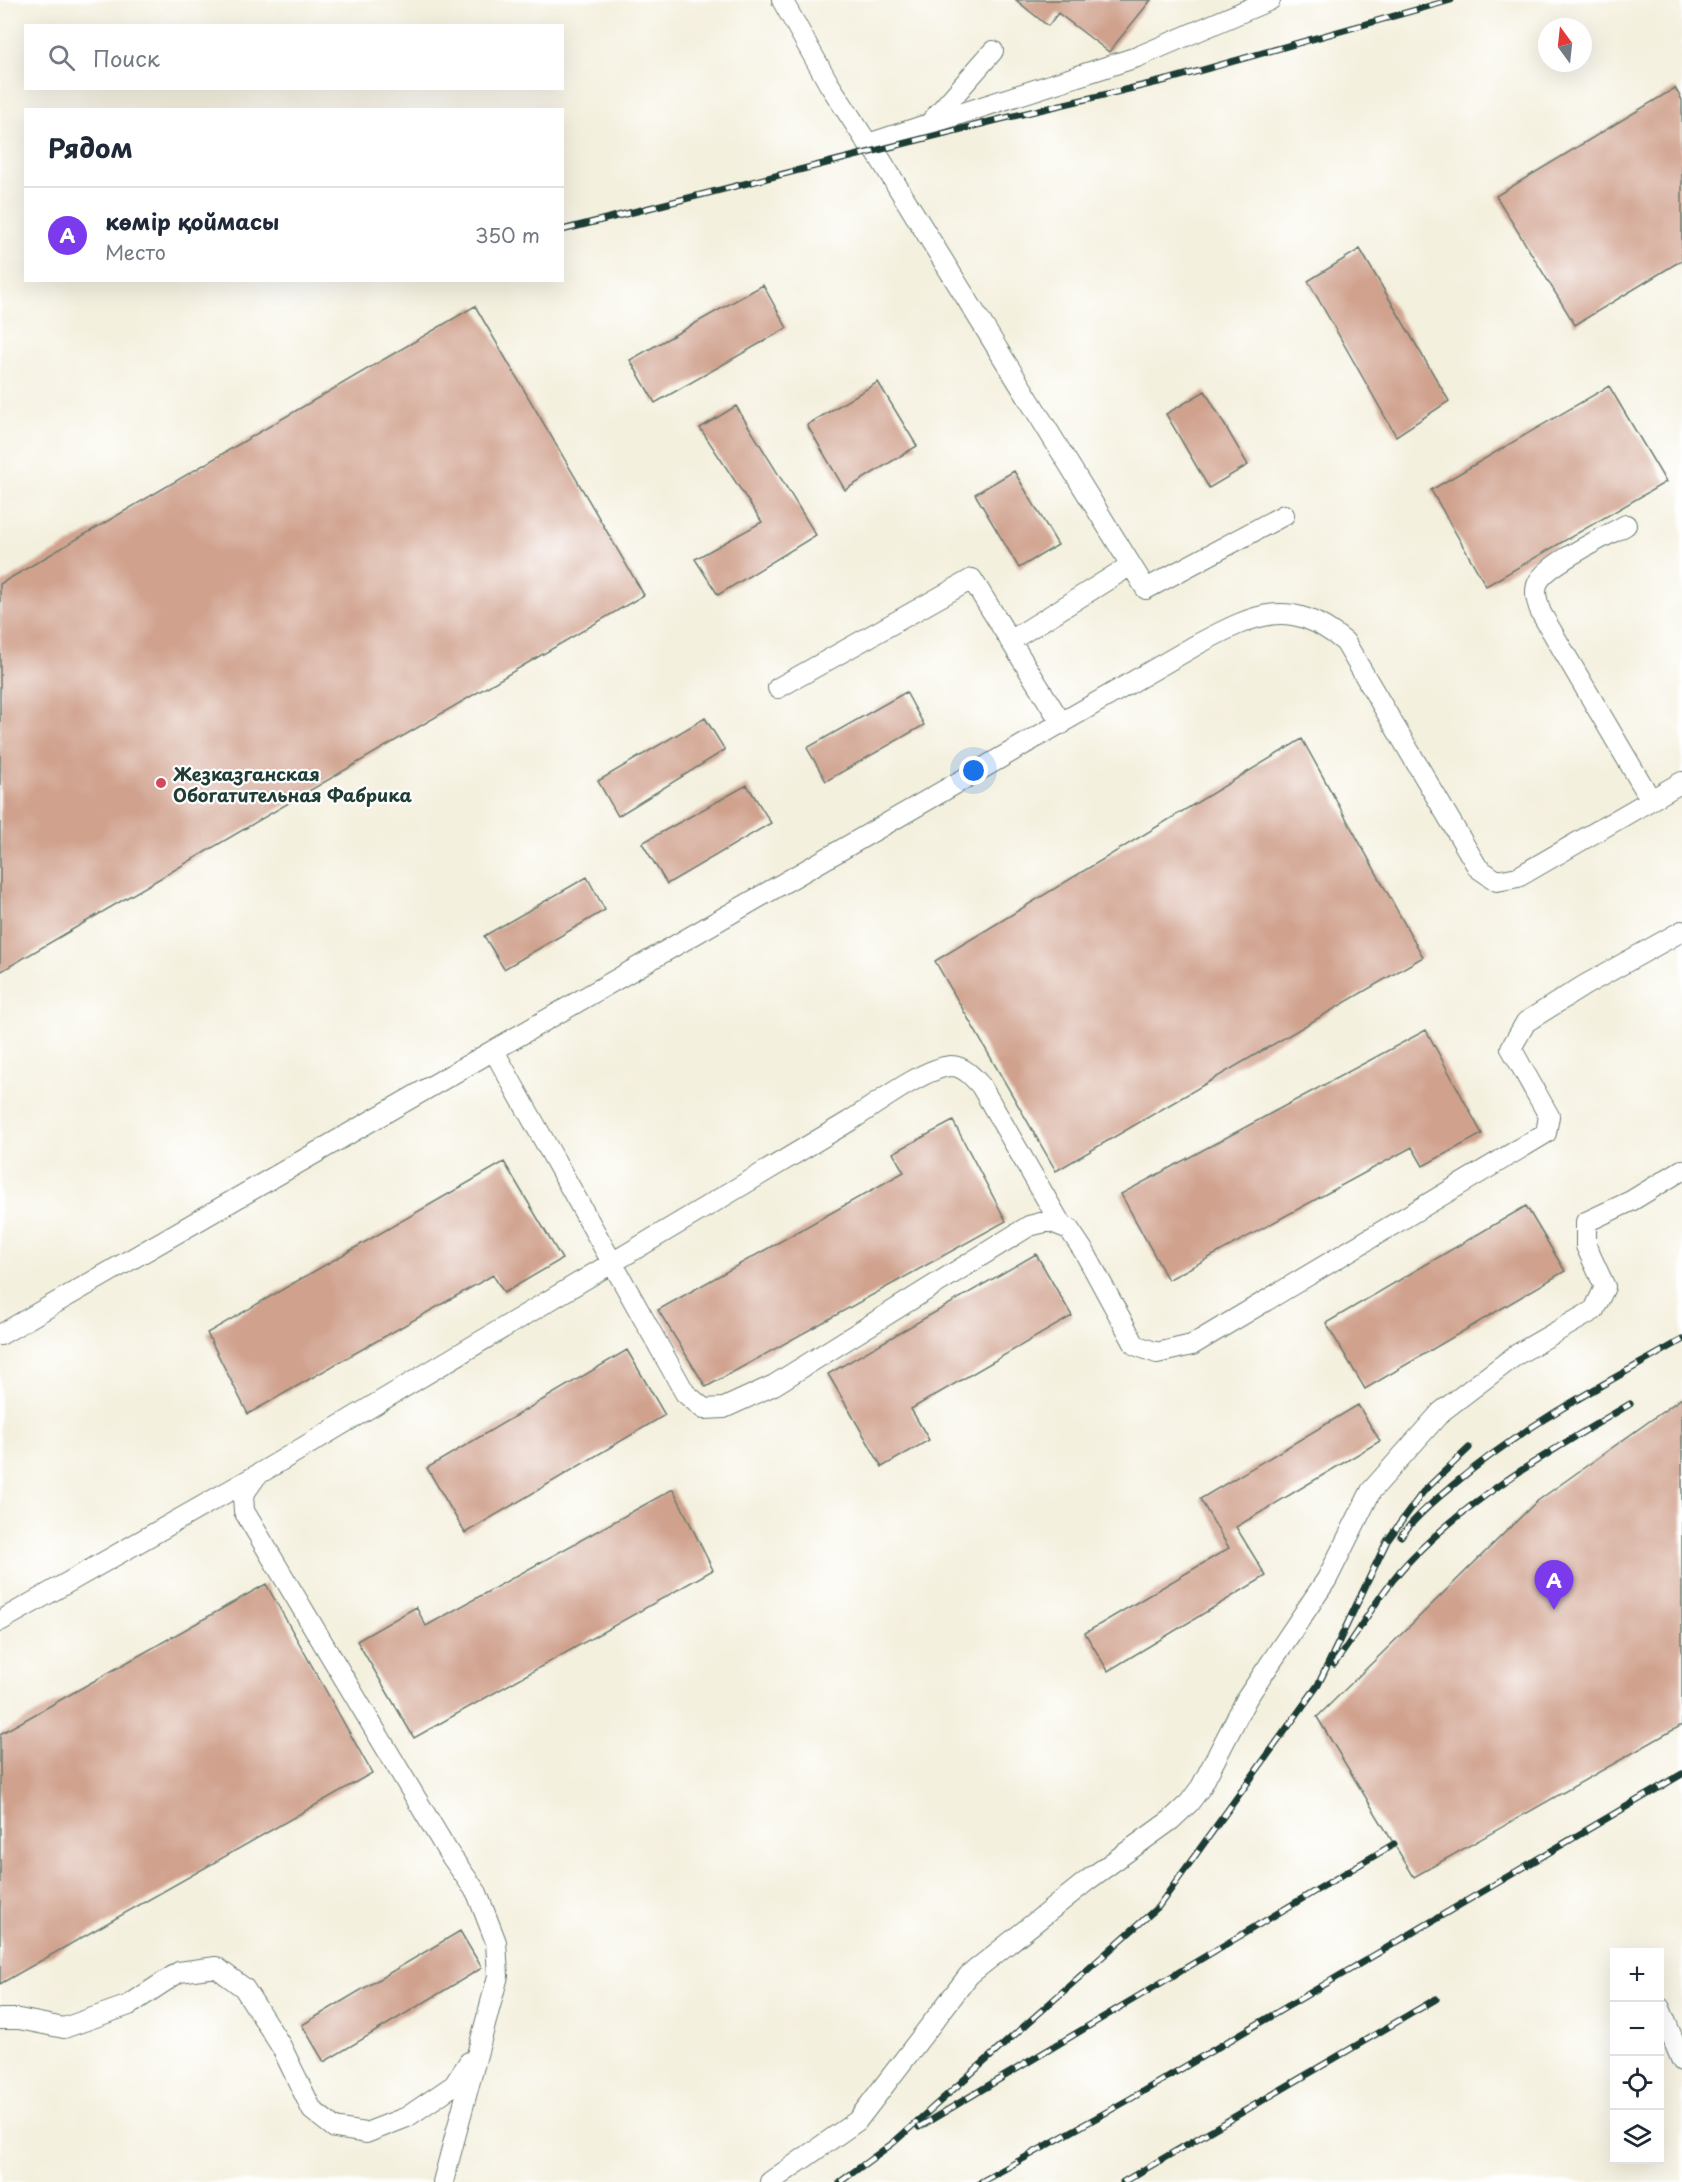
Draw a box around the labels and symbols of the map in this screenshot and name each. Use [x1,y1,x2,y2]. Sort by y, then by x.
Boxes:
north arrow [1538,18,1592,72]
your location [959,756,988,785]
place label: Жезказганская Обогатительная Фабрика [173,760,413,808]
marker: Жезказганская Обогатительная Фабрика [154,776,168,790]
pin: A [1534,1560,1574,1610]

